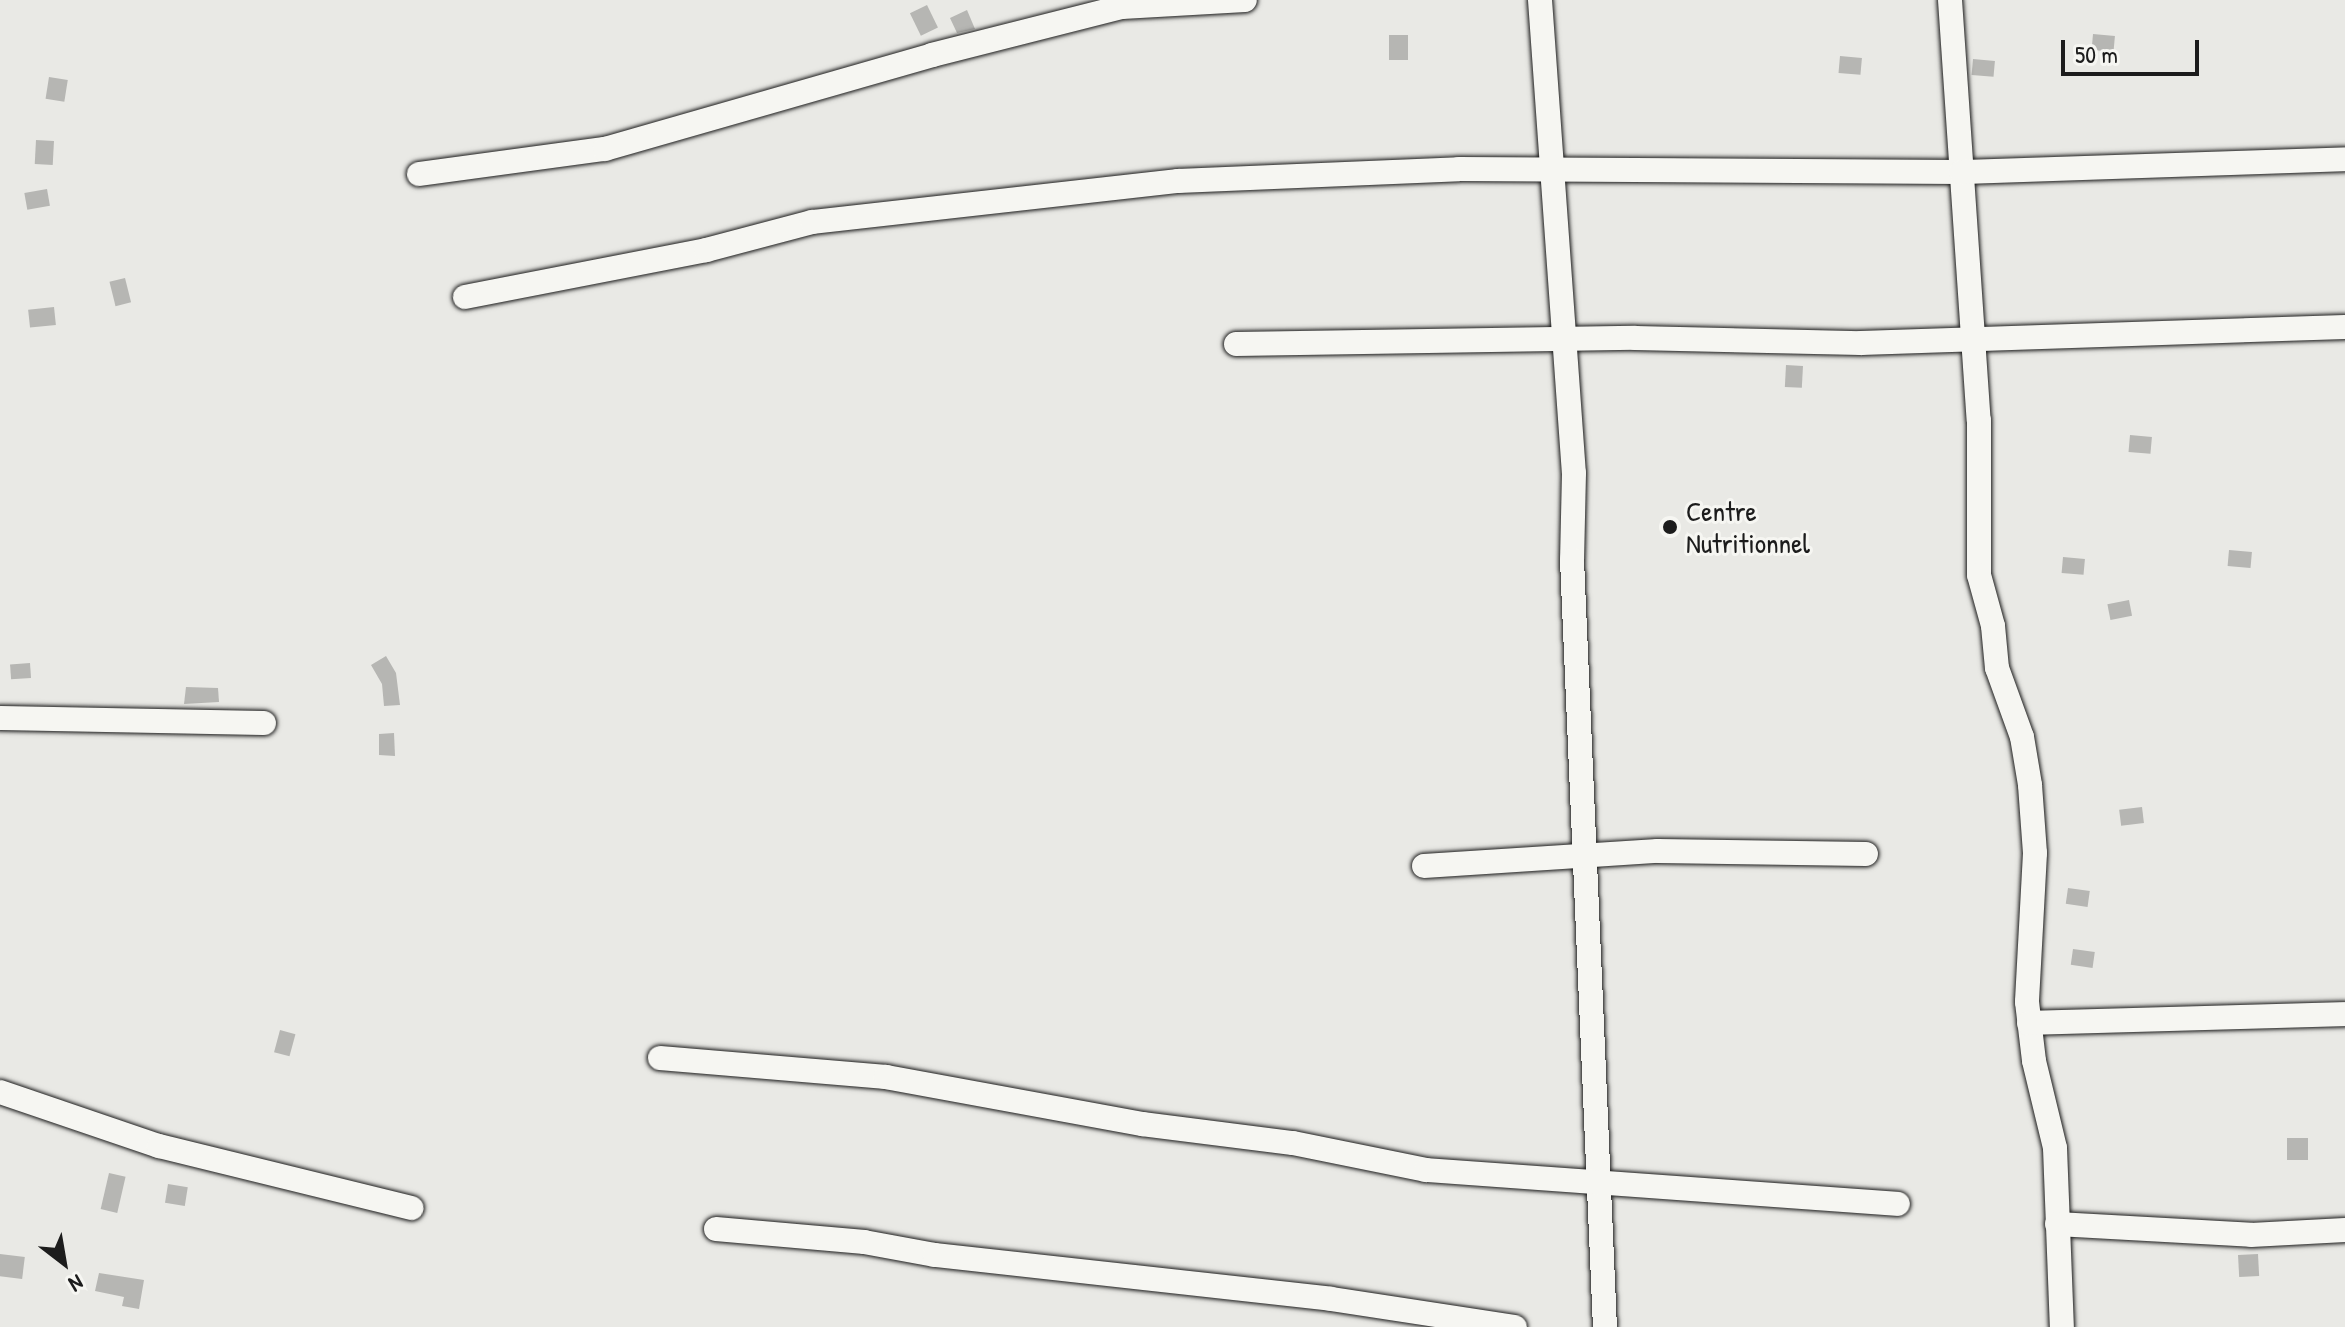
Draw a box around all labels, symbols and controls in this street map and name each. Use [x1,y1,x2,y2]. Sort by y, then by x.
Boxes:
scale bar [2065,24,2203,74]
text: 50 m [2075,38,2118,70]
place label: Centre Nutritionnel [1686,494,1810,560]
marker: Centre Nutritionnel [1661,518,1679,536]
north arrow [24,1223,104,1303]
text: N [64,1268,89,1299]

